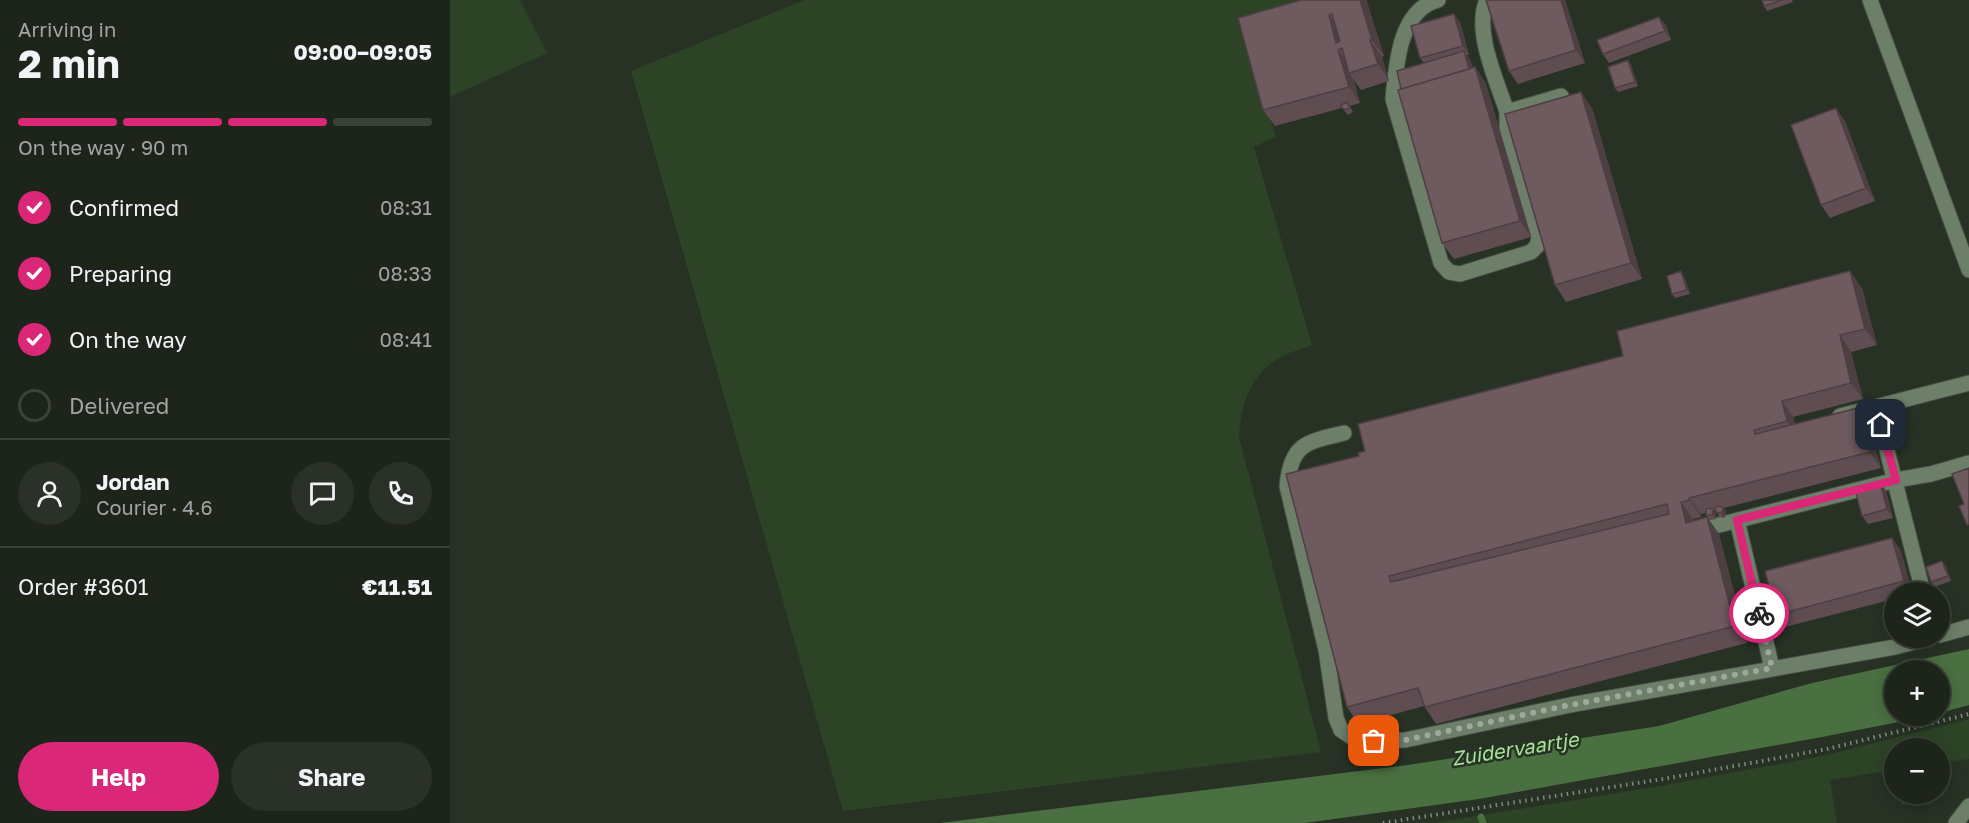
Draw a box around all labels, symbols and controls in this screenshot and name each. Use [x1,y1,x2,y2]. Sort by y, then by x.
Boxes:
text: Arriving in [18,17,116,41]
text: 09:00–09:05 [293,38,432,65]
text: 2 min [18,40,120,87]
text: On the way · 90 m [18,135,188,159]
icon: check [18,191,51,224]
text: Confirmed [69,194,179,221]
text: 08:31 [380,195,432,219]
icon: check [18,257,51,290]
text: Preparing [69,260,172,287]
text: 08:33 [378,261,432,285]
icon: check [18,323,51,356]
text: On the way [69,326,187,353]
text: 08:41 [380,327,432,351]
text: Delivered [69,392,169,419]
pin [1855,399,1906,450]
icon: home [1864,408,1897,441]
button: person [18,462,81,525]
button: chat [291,462,354,525]
button: phone [369,462,432,525]
text: Jordan [96,468,170,495]
text: Courier · 4.6 [96,495,213,519]
text: Order #3601 [18,573,148,600]
text: €11.51 [362,573,432,600]
map controls [1884,582,1950,804]
button: layers [1884,582,1950,648]
courier [1729,583,1789,643]
icon: bike [1743,597,1776,630]
button: + [1884,660,1950,726]
pin [1348,715,1399,766]
icon: bag [1357,724,1390,757]
water label: Zuidervaartje [1450,726,1581,771]
button: − [1884,738,1950,804]
button: Help [18,742,219,811]
button: Share [231,742,432,811]

